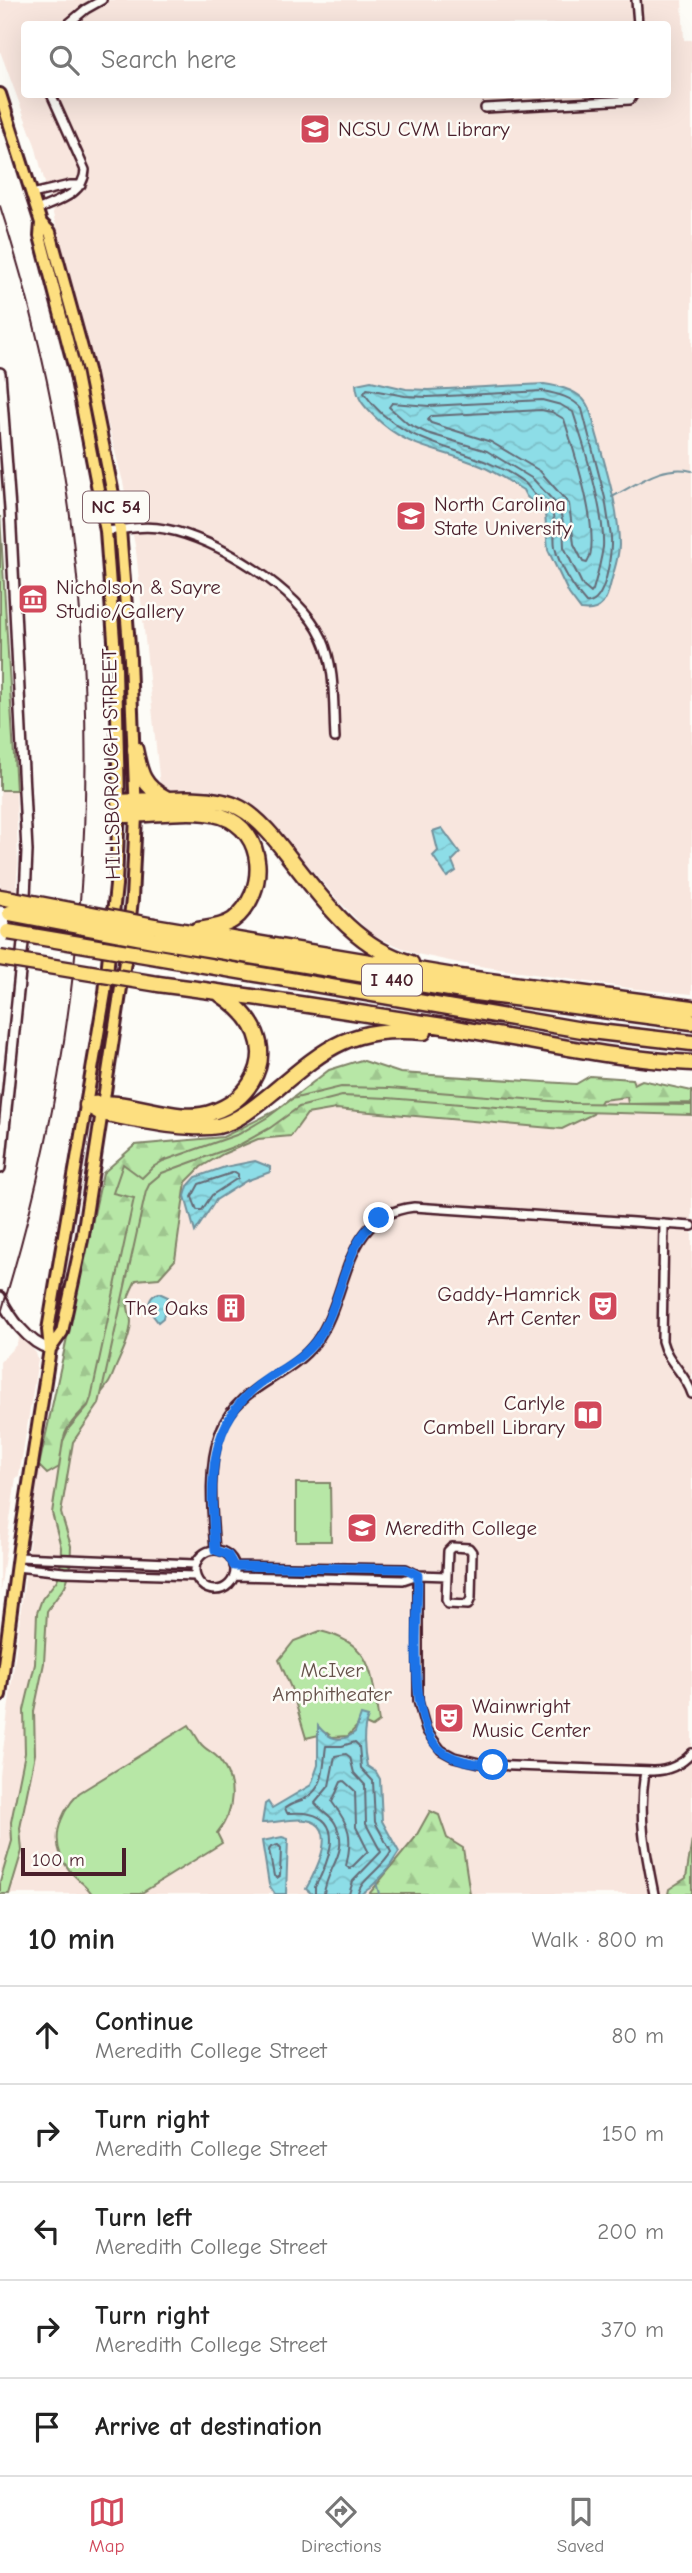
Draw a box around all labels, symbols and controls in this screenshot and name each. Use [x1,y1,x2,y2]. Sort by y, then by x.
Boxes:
search box [21,21,671,98]
icon: search [45,41,83,79]
text: Search here [101,45,236,75]
school or university icon: NCSU CVM Library [298,112,332,146]
place label: NCSU CVM Library [338,117,510,141]
road number: NC 54 [83,492,149,522]
place label: North Carolina State University [434,492,572,540]
school or university icon: North Carolina State University [394,499,428,533]
place label: Nicholson & Sayre Studio/Gallery [56,575,221,623]
museum icon: Nicholson & Sayre Studio/Gallery [16,582,50,616]
street label: HILLSBOROUGH STREET [97,648,125,880]
road number: I 440 [362,964,422,996]
route end [363,1202,394,1233]
place label: Gaddy-Hamrick Art Center [437,1282,581,1330]
theatre icon: Gaddy-Hamrick Art Center [586,1289,620,1323]
building icon: The Oaks [214,1291,248,1325]
place label: The Oaks [125,1296,208,1320]
place label: Carlyle Cambell Library [423,1391,566,1439]
library icon: Carlyle Cambell Library [571,1398,605,1432]
school or university icon: Meredith College [345,1511,379,1545]
place label: Meredith College [385,1516,537,1540]
park label: McIver Amphitheater [272,1658,392,1706]
place label: Wainwright Music Center [472,1694,591,1742]
theatre icon: Wainwright Music Center [432,1701,466,1735]
route start [477,1749,508,1780]
scale bar [21,1845,126,1877]
text: 100 m [32,1849,85,1871]
text: 10 min [28,1922,115,1957]
text: Walk · 800 m [532,1926,664,1953]
text: Continue [95,2007,193,2037]
icon: ahead [28,2016,66,2054]
text: 80 m [611,2022,664,2049]
text: Meredith College Street [95,2037,327,2064]
text: Turn right [95,2105,209,2135]
icon: right [28,2114,66,2152]
text: 150 m [602,2120,664,2147]
text: Meredith College Street [95,2135,327,2162]
text: Turn left [95,2203,192,2233]
icon: left [28,2212,66,2250]
text: 200 m [597,2218,664,2245]
text: Meredith College Street [95,2233,327,2260]
text: Turn right [95,2301,209,2331]
icon: right [28,2310,66,2348]
text: 370 m [601,2316,664,2343]
text: Meredith College Street [95,2331,327,2358]
icon: arrive [28,2408,66,2446]
text: Arrive at destination [95,2412,322,2442]
tab: Map [88,2493,126,2557]
tab: Directions [301,2493,381,2557]
tab: Saved [557,2493,604,2557]

